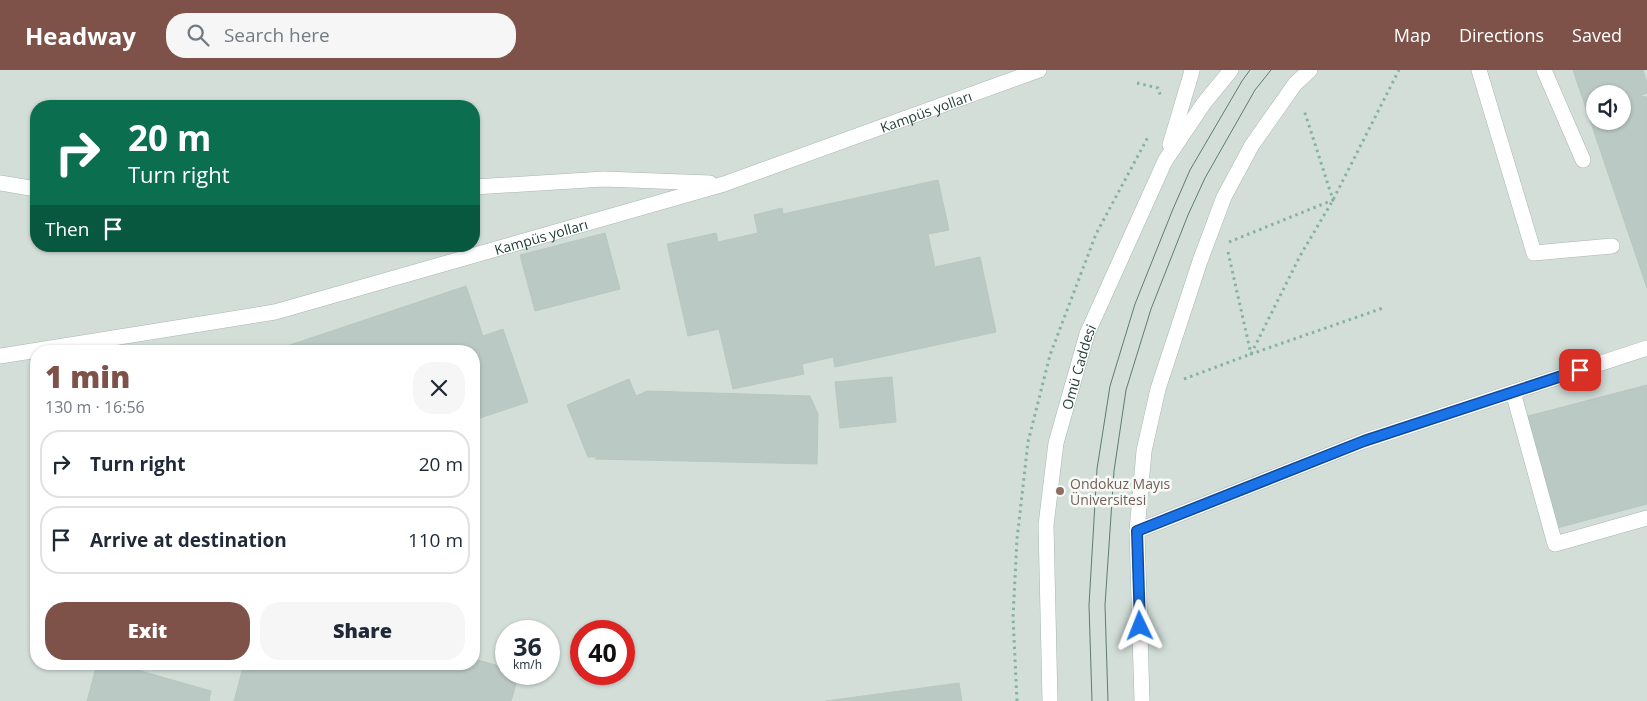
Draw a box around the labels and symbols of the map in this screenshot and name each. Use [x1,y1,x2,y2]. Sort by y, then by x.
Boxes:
street label: Kampüs yolları [877,86,974,136]
street label: Kampüs yolları [492,214,590,259]
street label: Omü Caddesi [1057,321,1100,412]
pin [1559,349,1601,391]
place label: Ondokuz Mayıs Üniversitesi [1070,474,1171,509]
marker: Ondokuz Mayıs Üniversitesi [1054,485,1066,497]
position arrow [1113,599,1165,651]
speed limit sign: 40 [570,620,635,685]

